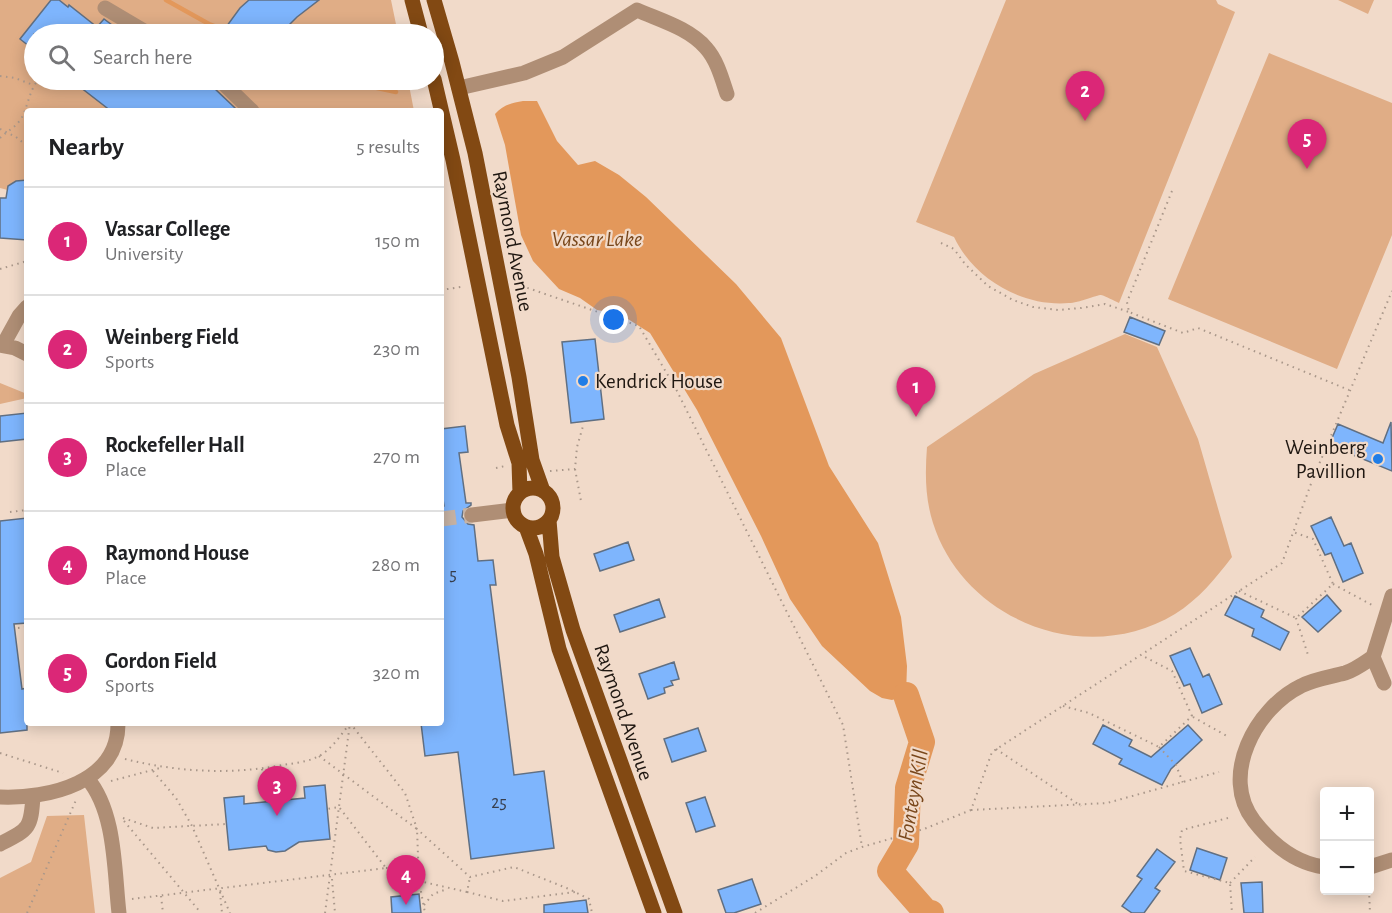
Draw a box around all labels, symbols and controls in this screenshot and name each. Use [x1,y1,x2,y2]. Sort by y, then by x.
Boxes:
search box [24,24,444,90]
icon: search [45,41,78,74]
text: Search here [93,46,192,68]
pin: 2 [1066,72,1104,121]
pin: 5 [1288,120,1326,169]
text: Nearby [48,134,124,160]
text: 5 results [356,137,420,157]
street label: Raymond Avenue [489,169,536,313]
text: Vassar College [105,218,231,240]
water label: Vassar Lake [552,228,642,250]
text: 1 [64,231,71,251]
text: 150 m [375,231,420,251]
text: University [105,244,183,264]
your location [599,305,628,334]
text: Weinberg Field [105,326,239,348]
text: 2 [63,339,72,359]
text: 230 m [373,339,420,359]
text: Sports [105,352,154,372]
pin: 1 [896,368,936,417]
place label: Kendrick House [595,371,723,392]
marker: Kendrick House [576,374,590,388]
text: Rockefeller Hall [105,434,245,456]
place label: Weinberg Pavillion [1285,437,1367,482]
text: 3 [63,447,72,467]
text: 270 m [373,447,420,467]
marker: Weinberg Pavillion [1371,452,1385,466]
text: Place [105,460,146,480]
text: Raymond House [105,542,249,564]
text: 4 [62,555,73,575]
text: 280 m [372,555,420,575]
house number: 5 [449,566,457,584]
text: Place [105,568,146,588]
street label: Raymond Avenue [590,641,657,783]
text: Gordon Field [105,650,217,672]
text: 5 [63,663,72,683]
text: 320 m [373,663,420,683]
text: Sports [105,676,154,696]
water label: Fonteyn Kill [894,748,932,843]
pin: 3 [258,766,296,816]
map controls [1320,787,1374,895]
button: + [1320,787,1374,841]
house number: 25 [491,794,507,812]
button: − [1320,841,1374,895]
pin: 4 [386,856,426,905]

